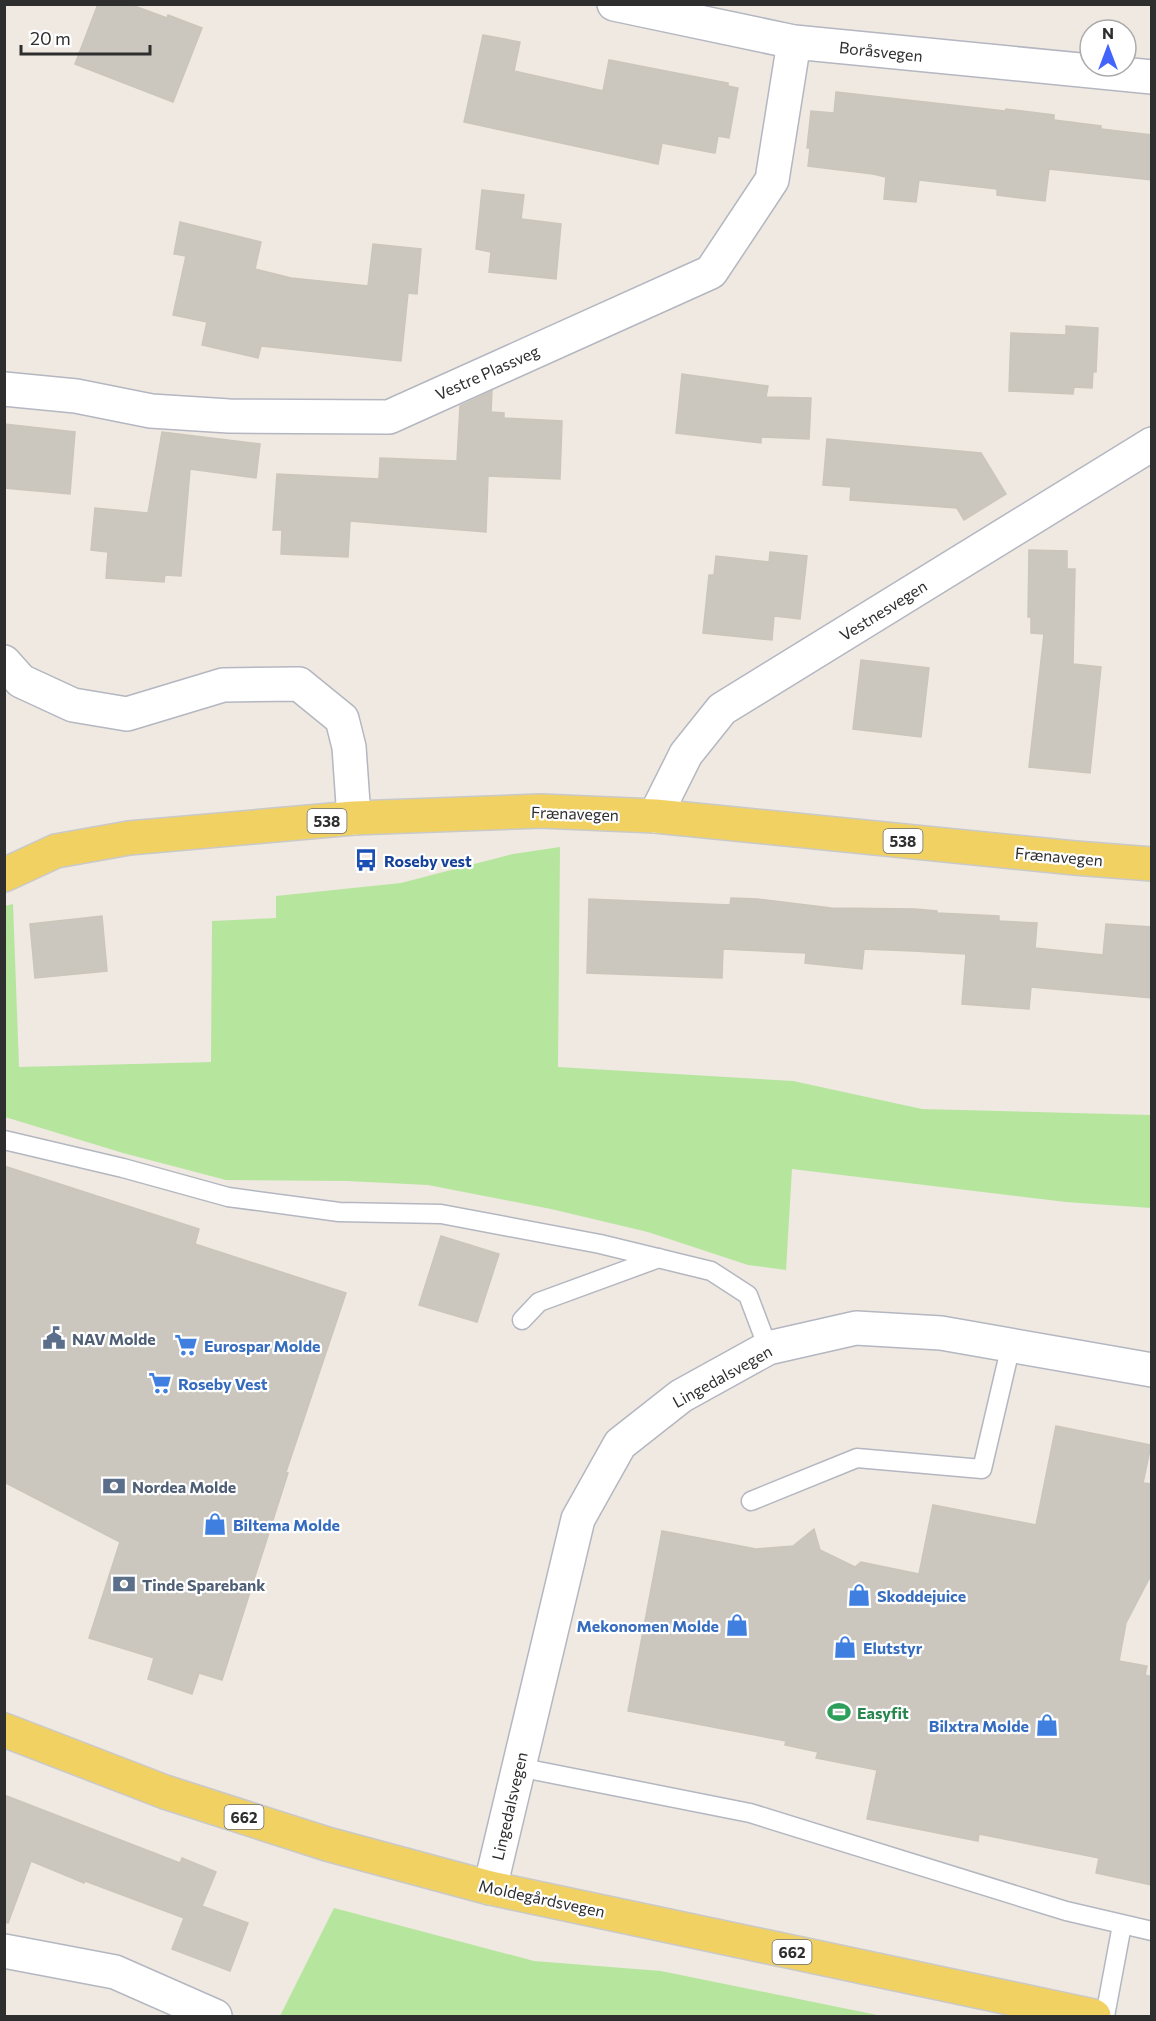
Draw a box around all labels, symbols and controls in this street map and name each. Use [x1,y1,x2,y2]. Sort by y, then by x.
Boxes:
scale bar [21,18,150,56]
north arrow [1078,18,1138,78]
text: N [1102,23,1114,42]
text: 20 m [30,27,71,49]
street label: Boråsvegen [838,37,924,65]
street label: Vestre Plassveg [432,340,542,403]
street label: Vestnesvegen [836,576,930,644]
street label: Frænavegen [531,802,619,824]
road number: 538 [308,809,346,833]
road number: 538 [884,829,922,853]
street label: Frænavegen [1014,843,1104,869]
bus stop icon: Roseby vest [353,847,379,873]
place label: Roseby vest [384,851,472,870]
public building icon: NAV Molde [41,1325,67,1351]
place label: NAV Molde [72,1329,156,1348]
supermarket icon: Eurospar Molde [173,1332,199,1358]
place label: Eurospar Molde [204,1336,321,1355]
street label: Lingedalsvegen [669,1341,775,1411]
supermarket icon: Roseby Vest [147,1370,173,1396]
place label: Roseby Vest [178,1374,268,1393]
bank icon: Nordea Molde [101,1473,127,1499]
place label: Nordea Molde [132,1477,236,1496]
shop icon: Biltema Molde [202,1511,228,1537]
place label: Biltema Molde [233,1515,340,1534]
bank icon: Tinde Sparebank [111,1571,137,1597]
place label: Tinde Sparebank [142,1575,266,1594]
shop icon: Skoddejuice [846,1582,872,1608]
place label: Skoddejuice [877,1586,966,1605]
shop icon: Mekonomen Molde [724,1612,750,1638]
place label: Mekonomen Molde [576,1616,719,1635]
shop icon: Elutstyr [832,1634,858,1660]
place label: Elutstyr [863,1638,923,1657]
sports icon: Easyfit [826,1699,852,1725]
place label: Easyfit [857,1703,909,1722]
shop icon: Bilxtra Molde [1034,1712,1060,1738]
place label: Bilxtra Molde [929,1716,1029,1735]
street label: Lingedalsvegen [487,1750,531,1862]
road number: 662 [224,1805,264,1829]
street label: Moldegårdsvegen [477,1875,607,1921]
road number: 662 [772,1940,812,1964]

